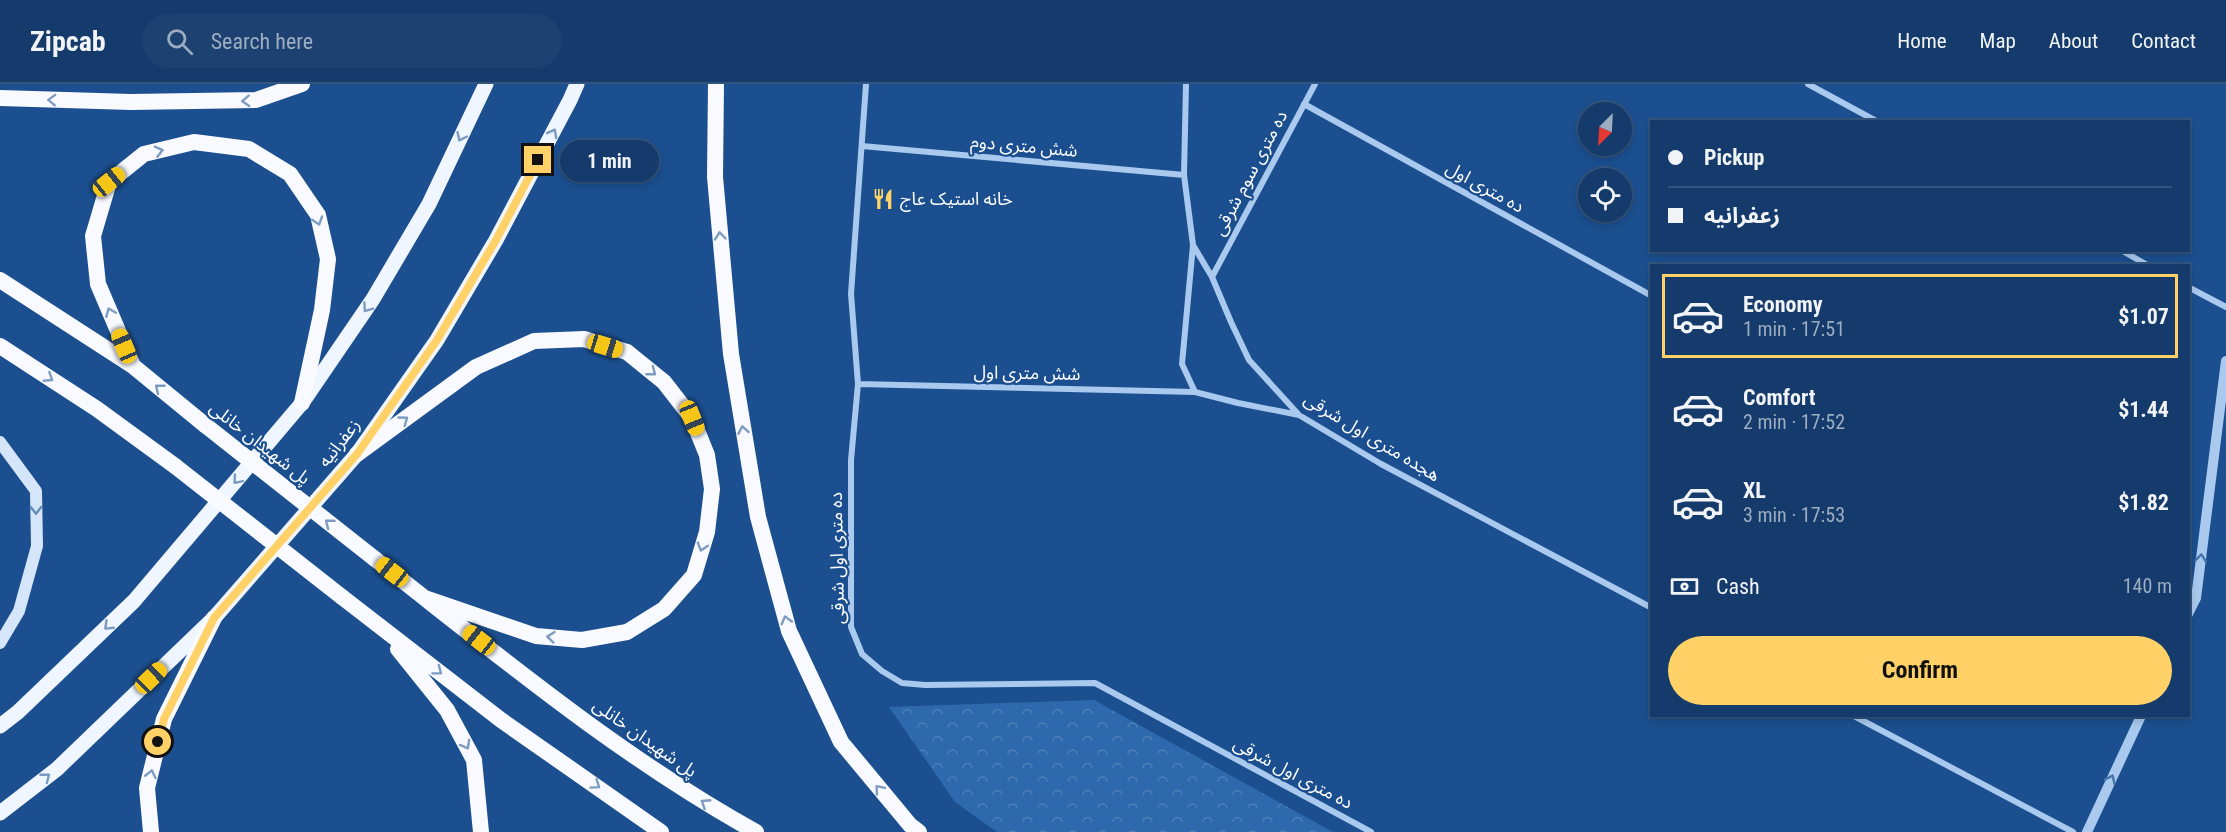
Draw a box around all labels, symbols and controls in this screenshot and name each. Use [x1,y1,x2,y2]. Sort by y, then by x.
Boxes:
search box [142,14,562,68]
text: Zipcab [30,25,106,58]
icon: search [163,25,196,58]
text: Search here [211,29,313,54]
text: Home [1897,29,1947,53]
text: Map [1980,29,2016,53]
text: About [2049,29,2098,53]
text: Contact [2131,29,2196,53]
one-way arrow [47,93,56,106]
one-way arrow [242,94,251,107]
north arrow [1578,102,1632,156]
map controls [1578,102,1632,222]
street label: ده متری سوم شرقی [1208,107,1295,241]
one-way arrow [545,129,557,140]
one-way arrow [456,130,468,141]
street label: شش متری دوم [969,130,1079,165]
callout: 1 min [559,139,658,181]
one-way arrow [153,145,163,158]
text: Pickup [1704,145,1764,170]
route end [524,146,551,173]
text: 1 min [587,149,632,173]
street label: ده متری اول [1442,157,1528,217]
car [89,164,129,200]
button: locate [1578,168,1632,222]
restaurant icon: خانه استیک عاج [871,187,895,211]
place label: خانه استیک عاج [900,188,1013,212]
text: زعفرانیه [1704,203,1780,228]
one-way arrow [311,215,323,226]
one-way arrow [714,232,727,241]
icon: car [1671,289,1725,343]
text: Economy [1743,292,1823,317]
one-way arrow [363,301,374,312]
text: $1.07 [2118,304,2169,329]
one-way arrow [105,308,117,319]
text: 1 min · 17:51 [1743,317,1845,341]
car [109,326,139,366]
car [585,332,625,360]
street label: شش متری اول [973,361,1081,385]
one-way arrow [645,364,656,375]
one-way arrow [42,371,53,382]
icon: car [1671,382,1725,436]
one-way arrow [155,384,166,395]
text: Comfort [1743,385,1816,410]
street label: هجده متری اول شرقی [1300,388,1444,486]
street label: پل شهیدان خانلی [205,397,315,489]
text: $1.44 [2118,397,2169,422]
car [677,398,707,438]
text: 2 min · 17:52 [1743,410,1845,434]
street label: زعفرانیه [313,414,365,472]
one-way arrow [398,416,409,427]
one-way arrow [738,425,750,434]
one-way arrow [233,473,244,484]
icon: car [1671,475,1725,529]
text: XL [1743,478,1766,503]
text: $1.82 [2118,490,2169,515]
street label: ده متری اول شرقی [825,492,849,624]
text: 3 min · 17:53 [1743,503,1845,527]
one-way arrow [30,505,42,514]
one-way arrow [325,519,336,530]
one-way arrow [697,541,710,552]
one-way arrow [2194,553,2207,563]
car [372,554,412,590]
icon: cash [1668,570,1701,603]
text: Cash [1716,574,1760,599]
text: 140 m [2123,574,2172,598]
one-way arrow [781,615,793,626]
one-way arrow [105,619,115,630]
car [459,622,499,658]
one-way arrow [546,631,555,644]
button: Confirm [1668,636,2172,705]
car [132,659,170,697]
one-way arrow [431,664,442,675]
street label: پل شهیدان خانلی [589,694,701,782]
route start [144,728,171,755]
street label: ده متری اول شرقی [1230,732,1356,814]
one-way arrow [459,739,470,749]
one-way arrow [143,769,156,779]
one-way arrow [40,774,51,785]
one-way arrow [2104,775,2116,786]
one-way arrow [589,778,600,789]
one-way arrow [876,785,887,796]
one-way arrow [701,799,712,810]

